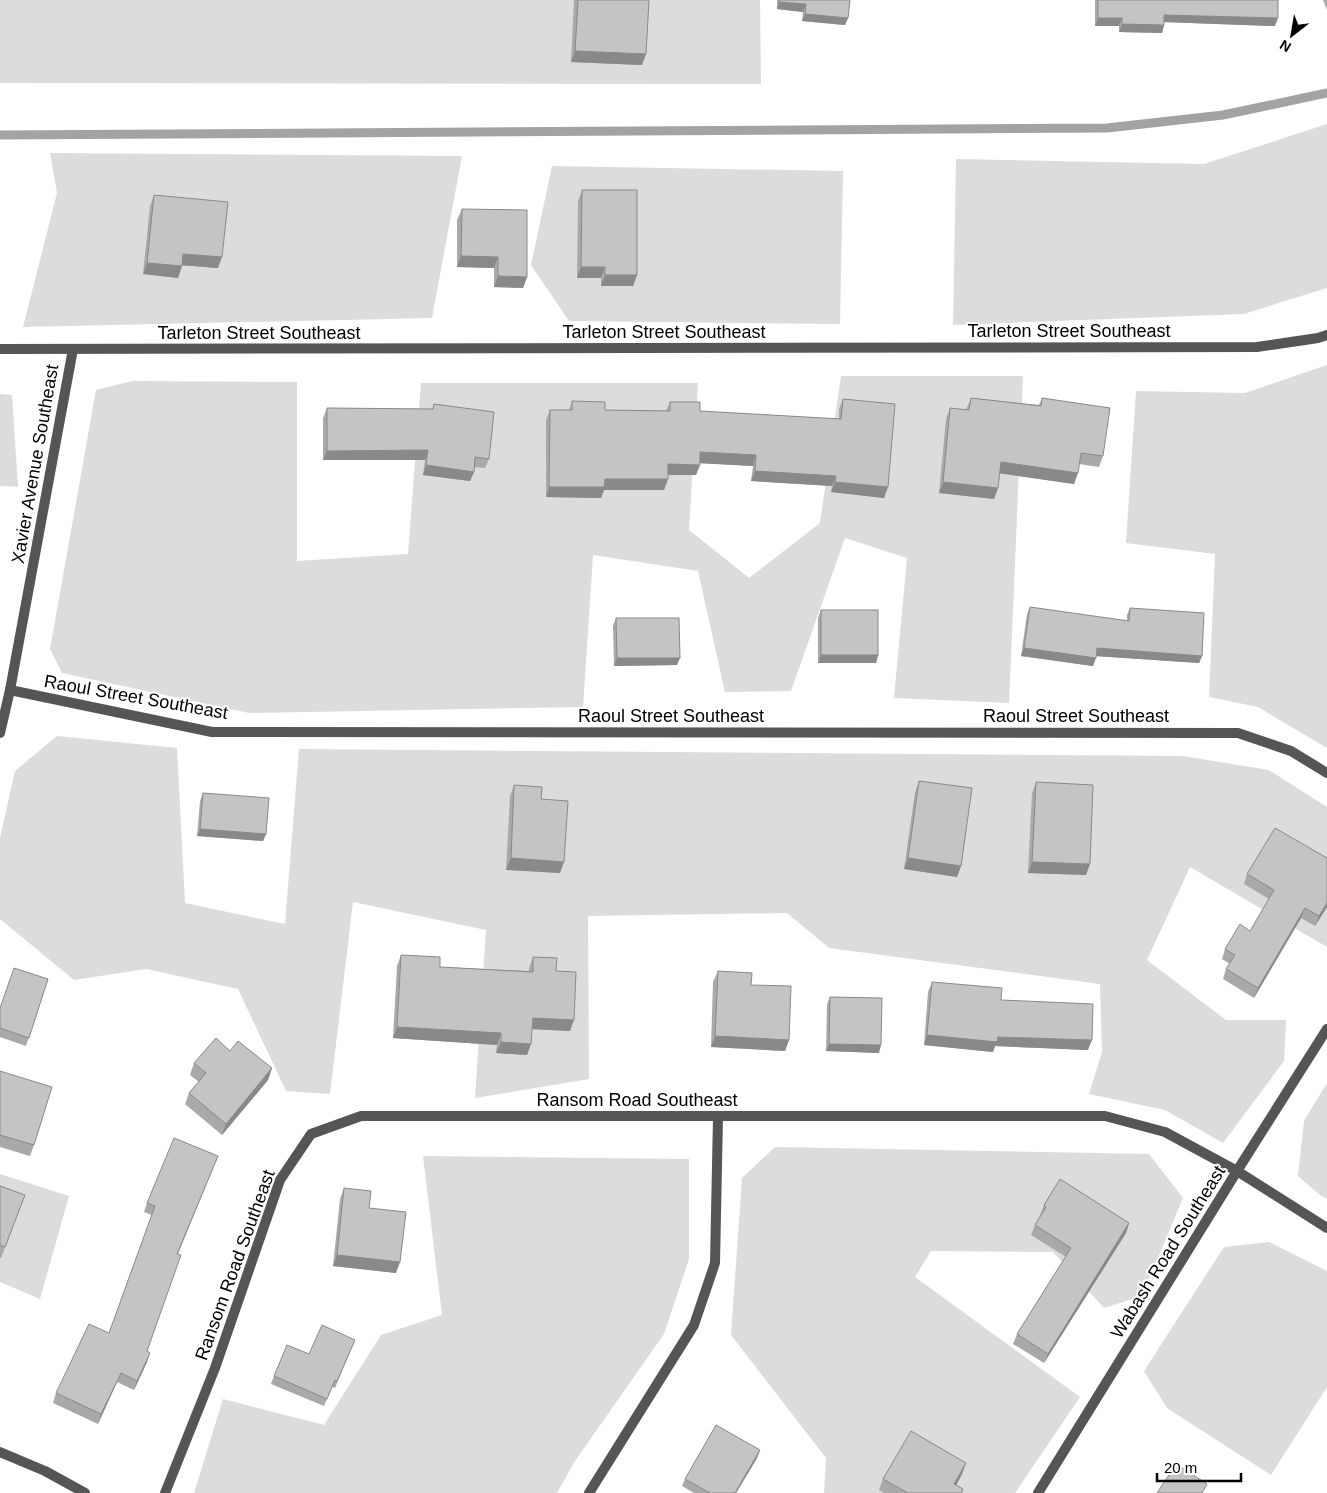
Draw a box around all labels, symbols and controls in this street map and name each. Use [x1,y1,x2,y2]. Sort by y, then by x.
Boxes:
north arrow [1267,10,1317,60]
text: N [1277,37,1294,56]
street label: Tarleton Street Southeast [967,321,1171,341]
street label: Tarleton Street Southeast [562,322,766,342]
street label: Tarleton Street Southeast [157,323,361,343]
street label: Xavier Avenue Southeast [8,363,62,565]
street label: Raoul Street Southeast [43,671,229,723]
street label: Raoul Street Southeast [578,706,764,726]
street label: Raoul Street Southeast [983,706,1169,726]
street label: Ransom Road Southeast [536,1090,738,1110]
street label: Wabash Road Southeast [1107,1162,1229,1342]
street label: Ransom Road Southeast [191,1167,279,1363]
scale bar [1157,1450,1241,1482]
text: 20 m [1164,1459,1197,1476]

